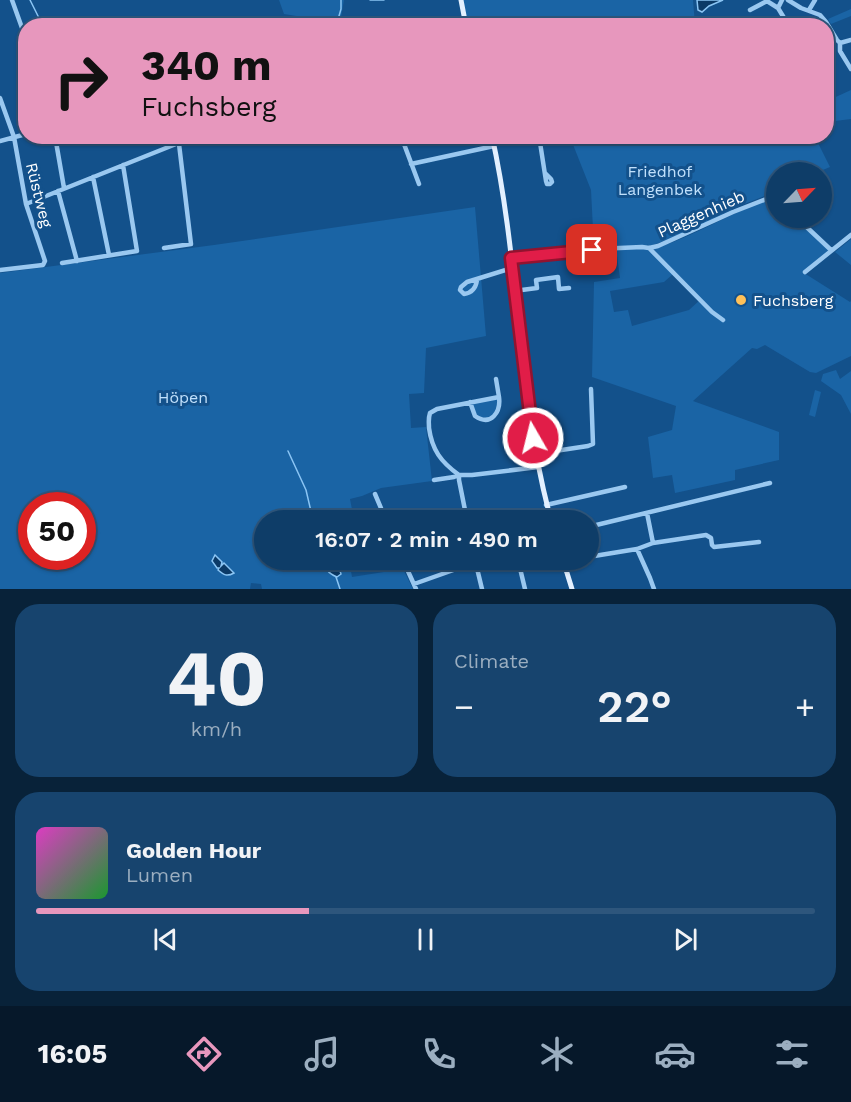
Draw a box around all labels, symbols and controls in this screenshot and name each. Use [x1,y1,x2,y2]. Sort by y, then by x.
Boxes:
text: 340 m [141,41,272,90]
icon: right [42,42,120,120]
text: Fuchsberg [141,91,276,123]
street label: Rüstweg [22,161,56,230]
park label: Friedhof Langenbek [618,162,702,199]
north arrow [766,162,832,228]
map controls [766,162,832,228]
street label: Plaggenhieb [655,186,747,242]
pin [566,224,617,275]
icon: arrive [575,233,608,266]
place label: Fuchsberg [753,291,834,310]
marker: Fuchsberg [734,293,748,307]
park label: Höpen [158,388,208,407]
position arrow [501,406,565,470]
speed limit sign: 50 [18,492,96,570]
text: 16:07 · 2 min · 490 m [315,527,538,552]
text: 40 [166,632,267,724]
text: Climate [454,649,529,673]
text: 22° [597,680,672,733]
text: − [454,687,474,726]
text: + [795,687,815,726]
text: km/h [191,717,242,741]
text: Golden Hour [126,838,261,863]
text: Lumen [126,863,193,887]
icon: previous [149,923,182,956]
icon: pause [409,923,442,956]
icon: next [669,923,702,956]
icon: directions [183,1033,225,1075]
icon: music [301,1033,343,1075]
icon: phone [418,1033,460,1075]
icon: climate [536,1033,578,1075]
icon: car [654,1033,696,1075]
icon: filters [771,1033,813,1075]
text: 16:05 [38,1038,107,1070]

